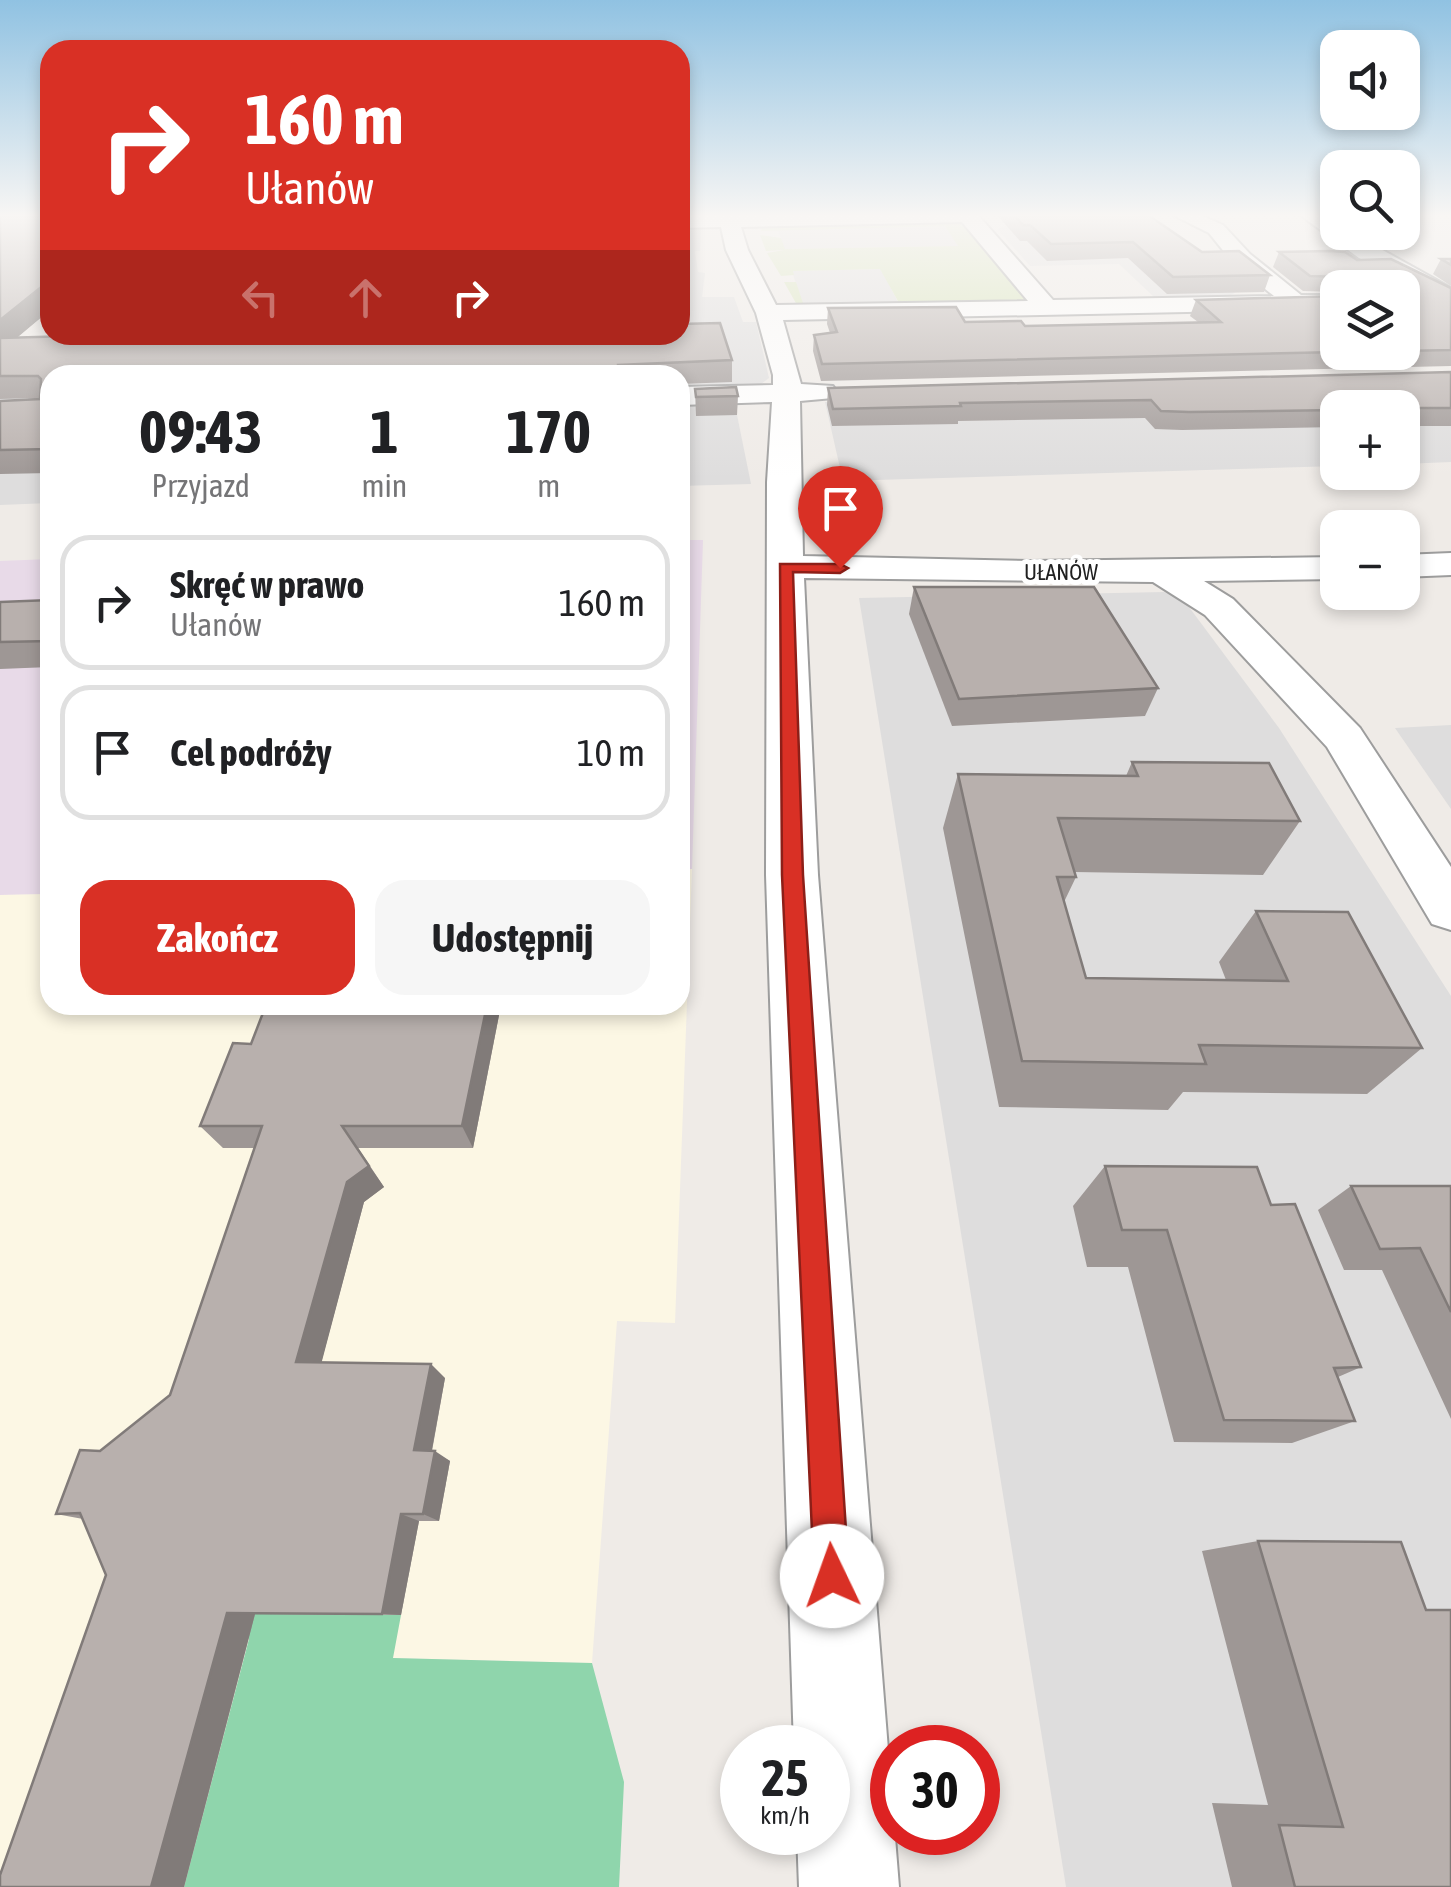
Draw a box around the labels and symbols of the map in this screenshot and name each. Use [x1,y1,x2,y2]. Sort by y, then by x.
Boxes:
pin [798,466,883,569]
street label: UŁANÓW [1024,559,1098,585]
position arrow [780,1524,884,1628]
speed limit sign: 30 [870,1725,1000,1855]

